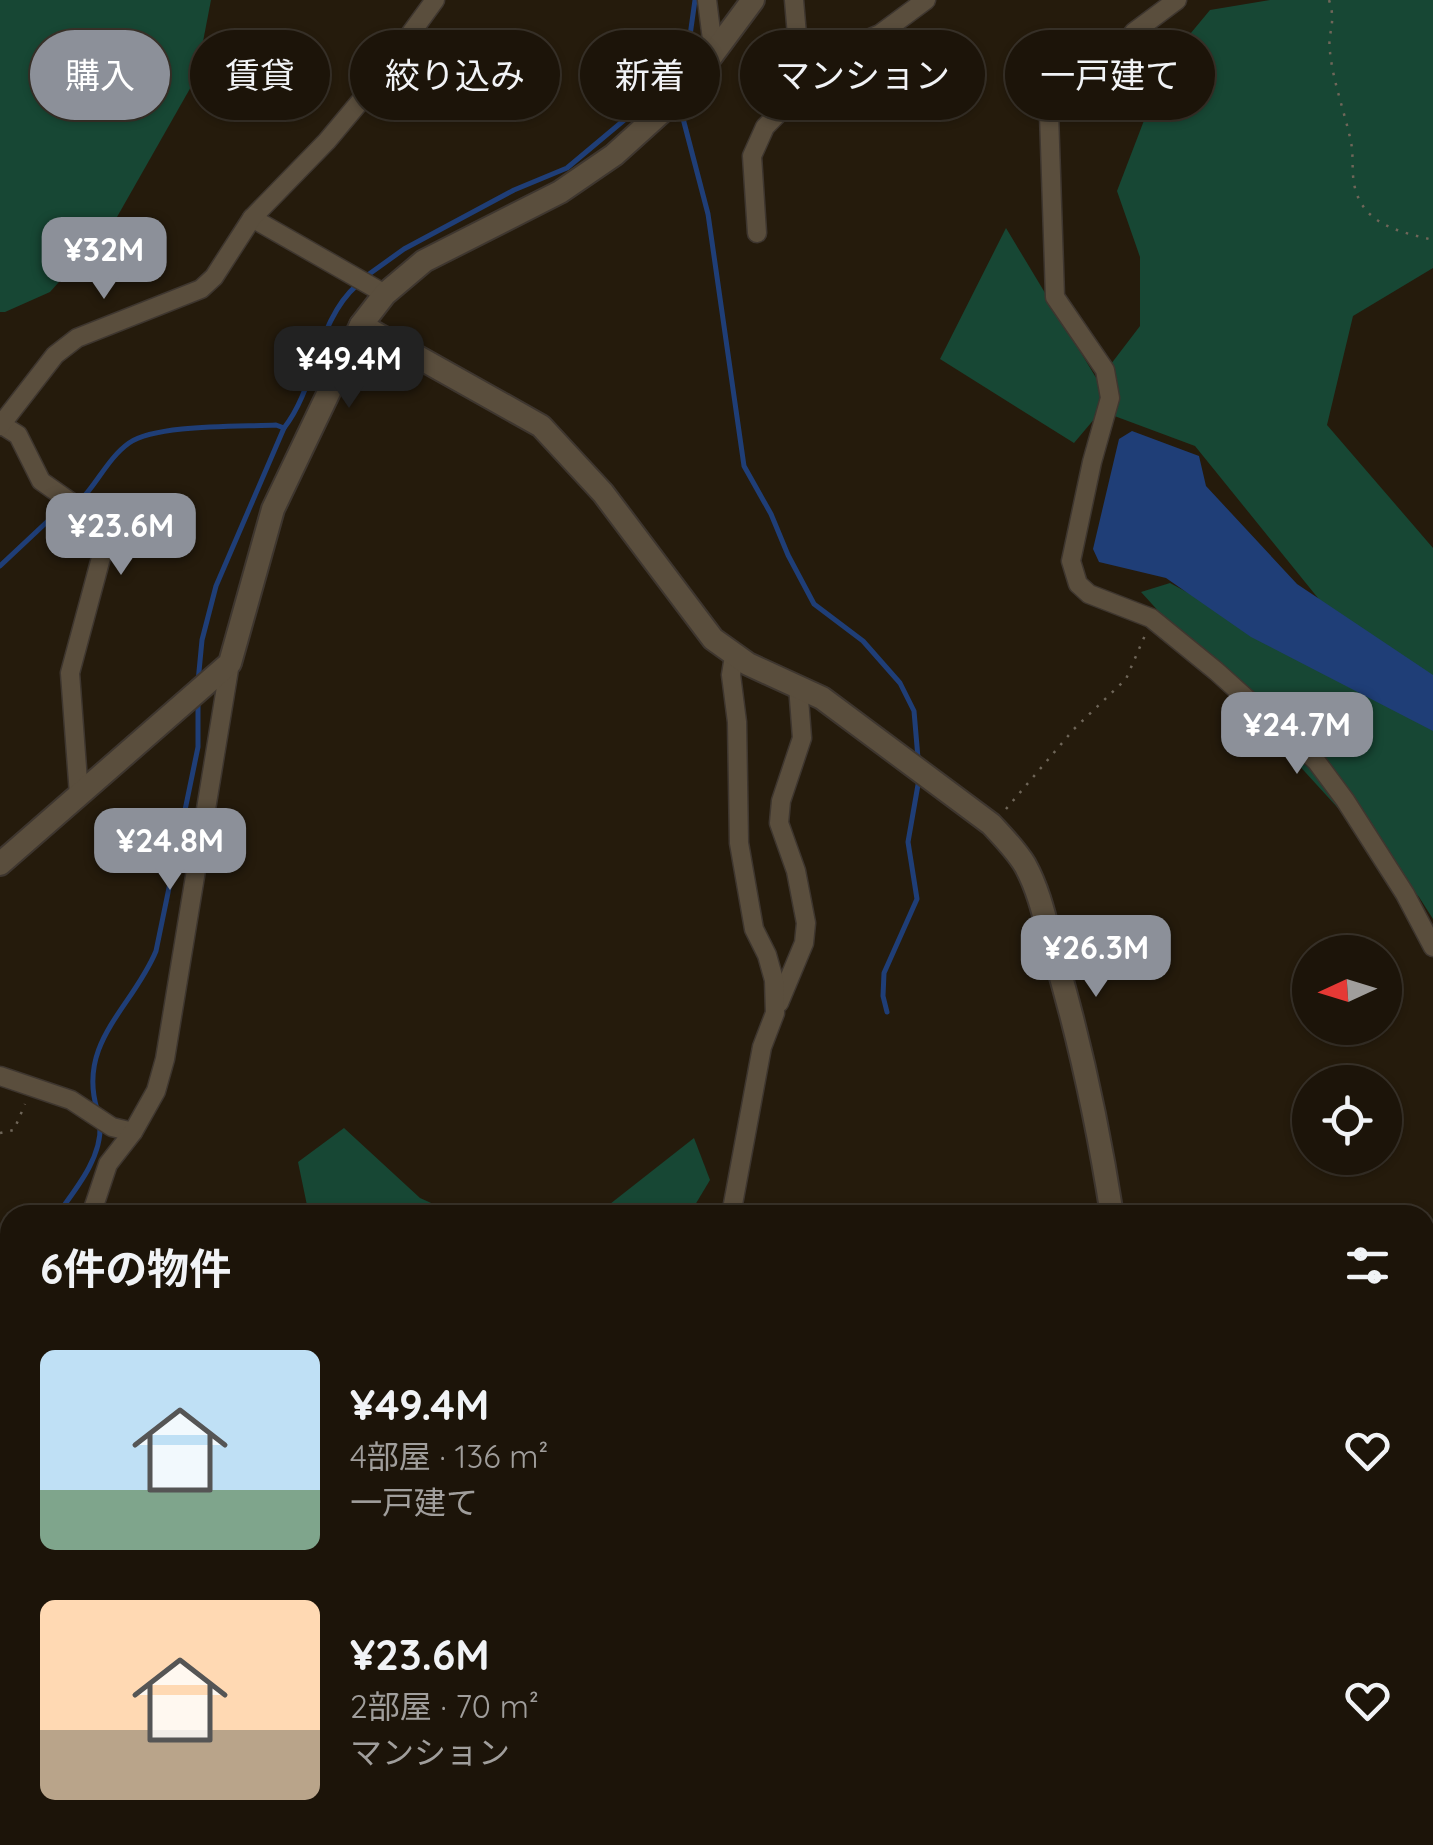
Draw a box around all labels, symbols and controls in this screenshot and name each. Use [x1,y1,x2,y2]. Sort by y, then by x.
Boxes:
chip: 購入 [30,30,170,120]
chip: 賃貸 [190,30,330,120]
chip: 絞り込み [350,30,560,120]
chip: 新着 [580,30,720,120]
chip: マンション [740,30,985,120]
chip: 一戸建て [1005,30,1215,120]
pin: ¥32M [45,217,163,302]
text: ¥32M [64,229,144,269]
pin: ¥49.4M [268,326,430,411]
text: ¥49.4M [296,338,402,378]
pin: ¥23.6M [40,493,202,578]
text: ¥23.6M [68,505,174,545]
pin: ¥24.7M [1216,692,1378,777]
text: ¥24.7M [1243,704,1351,744]
pin: ¥24.8M [89,808,251,893]
text: ¥24.8M [116,820,224,860]
pin: ¥26.3M [1015,915,1177,1000]
text: ¥26.3M [1043,927,1149,967]
north arrow [1292,935,1402,1045]
map controls [1292,935,1402,1175]
button: locate [1292,1065,1402,1175]
icon: filters [1340,1238,1395,1293]
text: 6件の物件 [40,1242,231,1295]
text: ¥49.4M [350,1378,489,1431]
icon: home [120,1390,240,1510]
icon: heart [1340,1423,1395,1478]
text: 4部屋 · 136 m² [350,1436,548,1476]
text: 一戸建て [350,1482,478,1522]
text: ¥23.6M [350,1628,490,1681]
icon: home [120,1640,240,1760]
icon: heart [1340,1673,1395,1728]
text: 2部屋 · 70 m² [350,1686,539,1726]
text: マンション [350,1732,510,1772]

